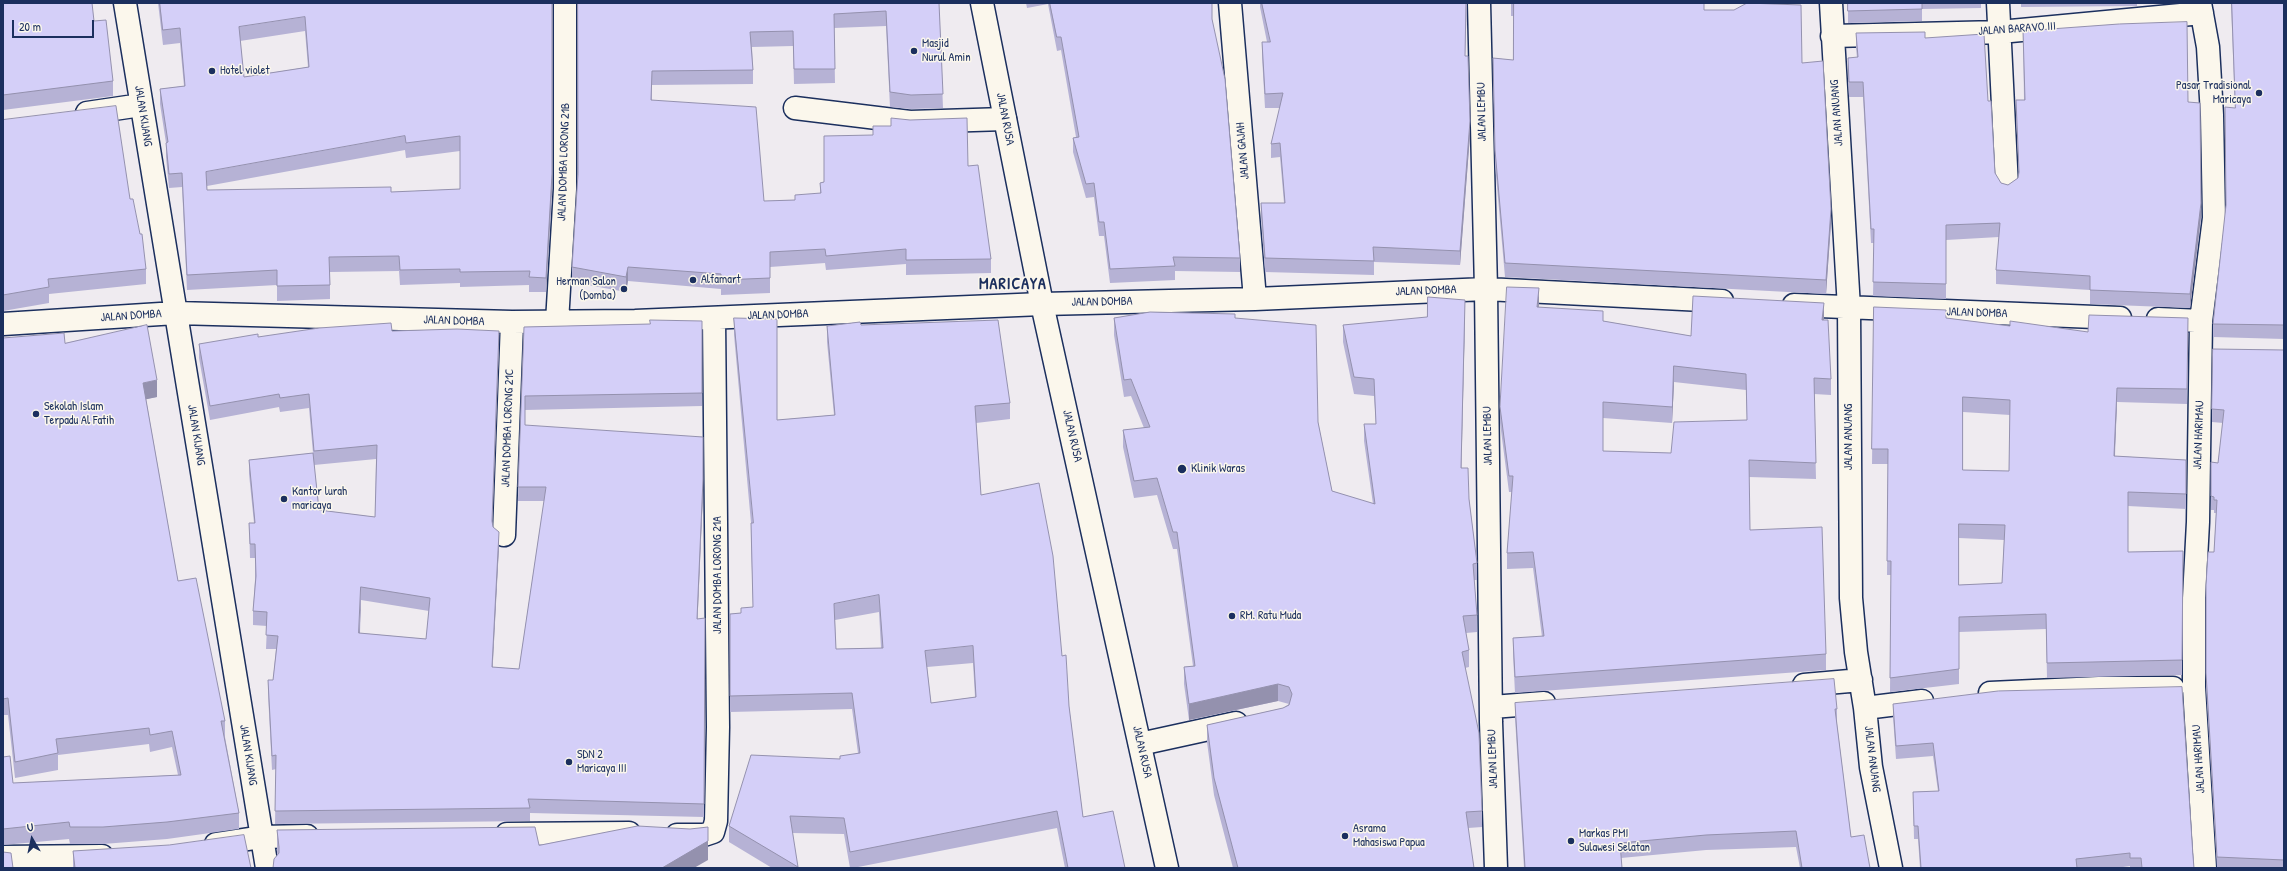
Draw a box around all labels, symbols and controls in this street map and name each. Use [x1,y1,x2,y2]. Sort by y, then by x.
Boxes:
scale bar [14,12,96,38]
text: 20 m [19,18,41,35]
street label: JALAN BARAVO III [1978,19,2056,39]
place label: Masjid Nurul Amin [922,37,971,65]
marker: Masjid Nurul Amin [909,46,919,56]
place label: Hotel violet [220,64,270,78]
marker: Hotel violet [207,66,217,76]
street label: JALAN ANUANG [1827,79,1847,147]
place label: Pasar Tradisional Maricaya [2176,79,2251,107]
street label: JALAN LEMBU [1474,82,1490,142]
street label: JALAN KIJANG [131,85,155,147]
marker: Pasar Tradisional Maricaya [2254,88,2264,98]
street label: JALAN RUSA [993,92,1017,146]
street label: JALAN DOMBA LORONG 21B [555,103,573,221]
street label: JALAN GAJAH [1233,122,1253,180]
place label: Alfamart [701,273,741,287]
place label: Herman Salon (Domba) [556,275,616,303]
marker: Alfamart [688,275,698,285]
district label: MARICAYA [979,275,1047,295]
street label: JALAN DOMBA [1395,283,1457,299]
marker: Herman Salon (Domba) [619,284,629,294]
street label: JALAN DOMBA [1071,294,1133,310]
street label: JALAN DOMBA [1946,305,2008,321]
street label: JALAN DOMBA [100,307,162,325]
street label: JALAN DOMBA [747,307,809,323]
street label: JALAN DOMBA [423,313,485,329]
street label: JALAN DOMBA LORONG 21C [499,368,517,488]
place label: Sekolah Islam Terpadu Al Fatih [44,400,114,428]
street label: JALAN HARIMAU [2191,400,2207,470]
street label: JALAN KIJANG [184,404,208,466]
street label: JALAN ANUANG [1842,404,1856,470]
street label: JALAN LEMBU [1480,406,1496,466]
street label: JALAN RUSA [1059,408,1085,464]
marker: Sekolah Islam Terpadu Al Fatih [31,409,41,419]
place label: Klinik Waras [1191,462,1245,476]
marker: Klinik Waras [1176,463,1188,475]
place label: Kantor lurah maricaya [292,485,347,513]
marker: Kantor lurah maricaya [279,494,289,504]
street label: JALAN DOMBA LORONG 21A [711,516,725,634]
place label: RM. Ratu Muda [1240,609,1301,623]
marker: RM. Ratu Muda [1227,611,1237,621]
street label: JALAN KIJANG [236,724,260,786]
street label: JALAN RUSA [1129,724,1155,780]
street label: JALAN HARIMAU [2189,724,2209,794]
street label: JALAN ANUANG [1861,725,1883,793]
street label: JALAN LEMBU [1485,729,1501,789]
place label: SDN 2 Maricaya III [577,748,627,776]
marker: SDN 2 Maricaya III [564,757,574,767]
north arrow [12,819,52,859]
text: U [26,820,34,835]
place label: Asrama Mahasiswa Papua [1353,822,1425,850]
place label: Markas PMI Sulawesi Selatan [1579,827,1650,855]
marker: Asrama Mahasiswa Papua [1340,831,1350,841]
marker: Markas PMI Sulawesi Selatan [1566,836,1576,846]

